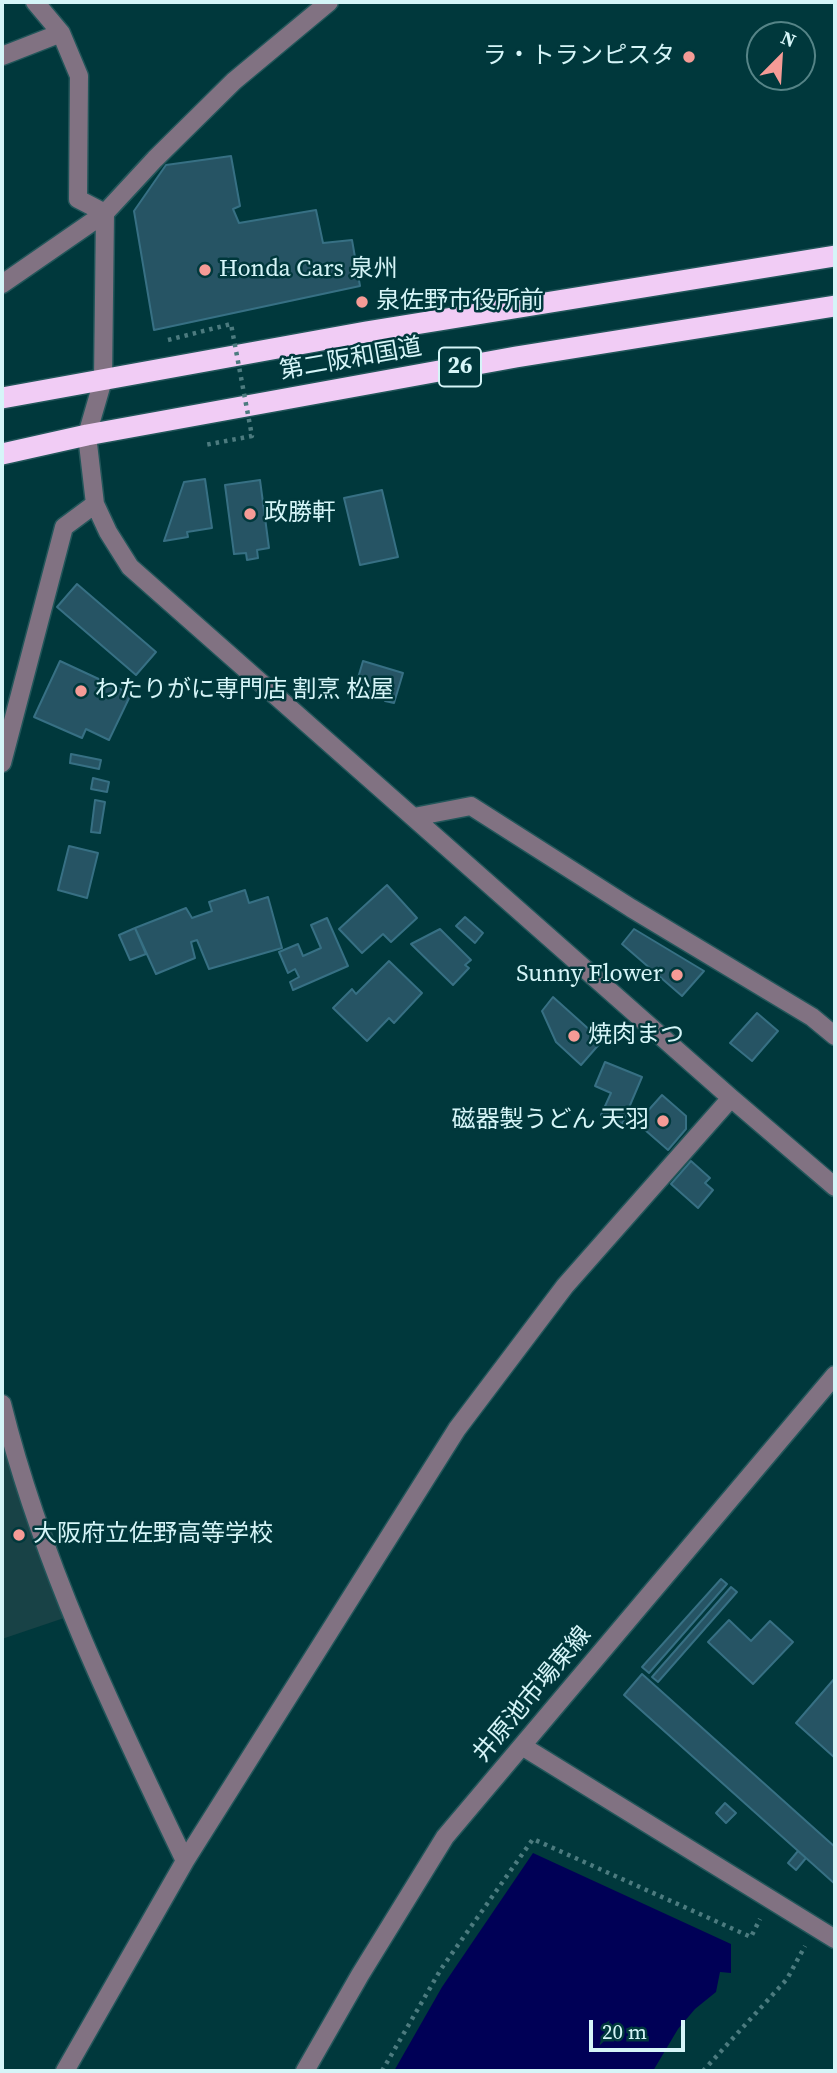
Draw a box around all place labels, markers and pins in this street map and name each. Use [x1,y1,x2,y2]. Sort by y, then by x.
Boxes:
place label: ラ・トランピスタ [483,43,675,71]
marker: ラ・トランピスタ [681,49,697,65]
place label: Honda Cars 泉州 [219,256,397,284]
marker: Honda Cars 泉州 [197,262,213,278]
place label: 泉佐野市役所前 [376,288,544,316]
marker: 泉佐野市役所前 [354,294,370,310]
place label: 政勝軒 [264,500,336,528]
marker: 政勝軒 [242,506,258,522]
place label: わたりがに専門店 割烹 松屋 [95,677,394,705]
marker: わたりがに専門店 割烹 松屋 [73,683,89,699]
place label: Sunny Flower [516,961,663,989]
marker: Sunny Flower [669,967,685,983]
place label: 焼肉まつ [588,1022,684,1050]
marker: 焼肉まつ [566,1028,582,1044]
place label: 磁器製うどん 天羽 [451,1107,649,1135]
marker: 磁器製うどん 天羽 [655,1113,671,1129]
place label: 大阪府立佐野高等学校 [33,1521,273,1549]
marker: 大阪府立佐野高等学校 [11,1527,27,1543]

